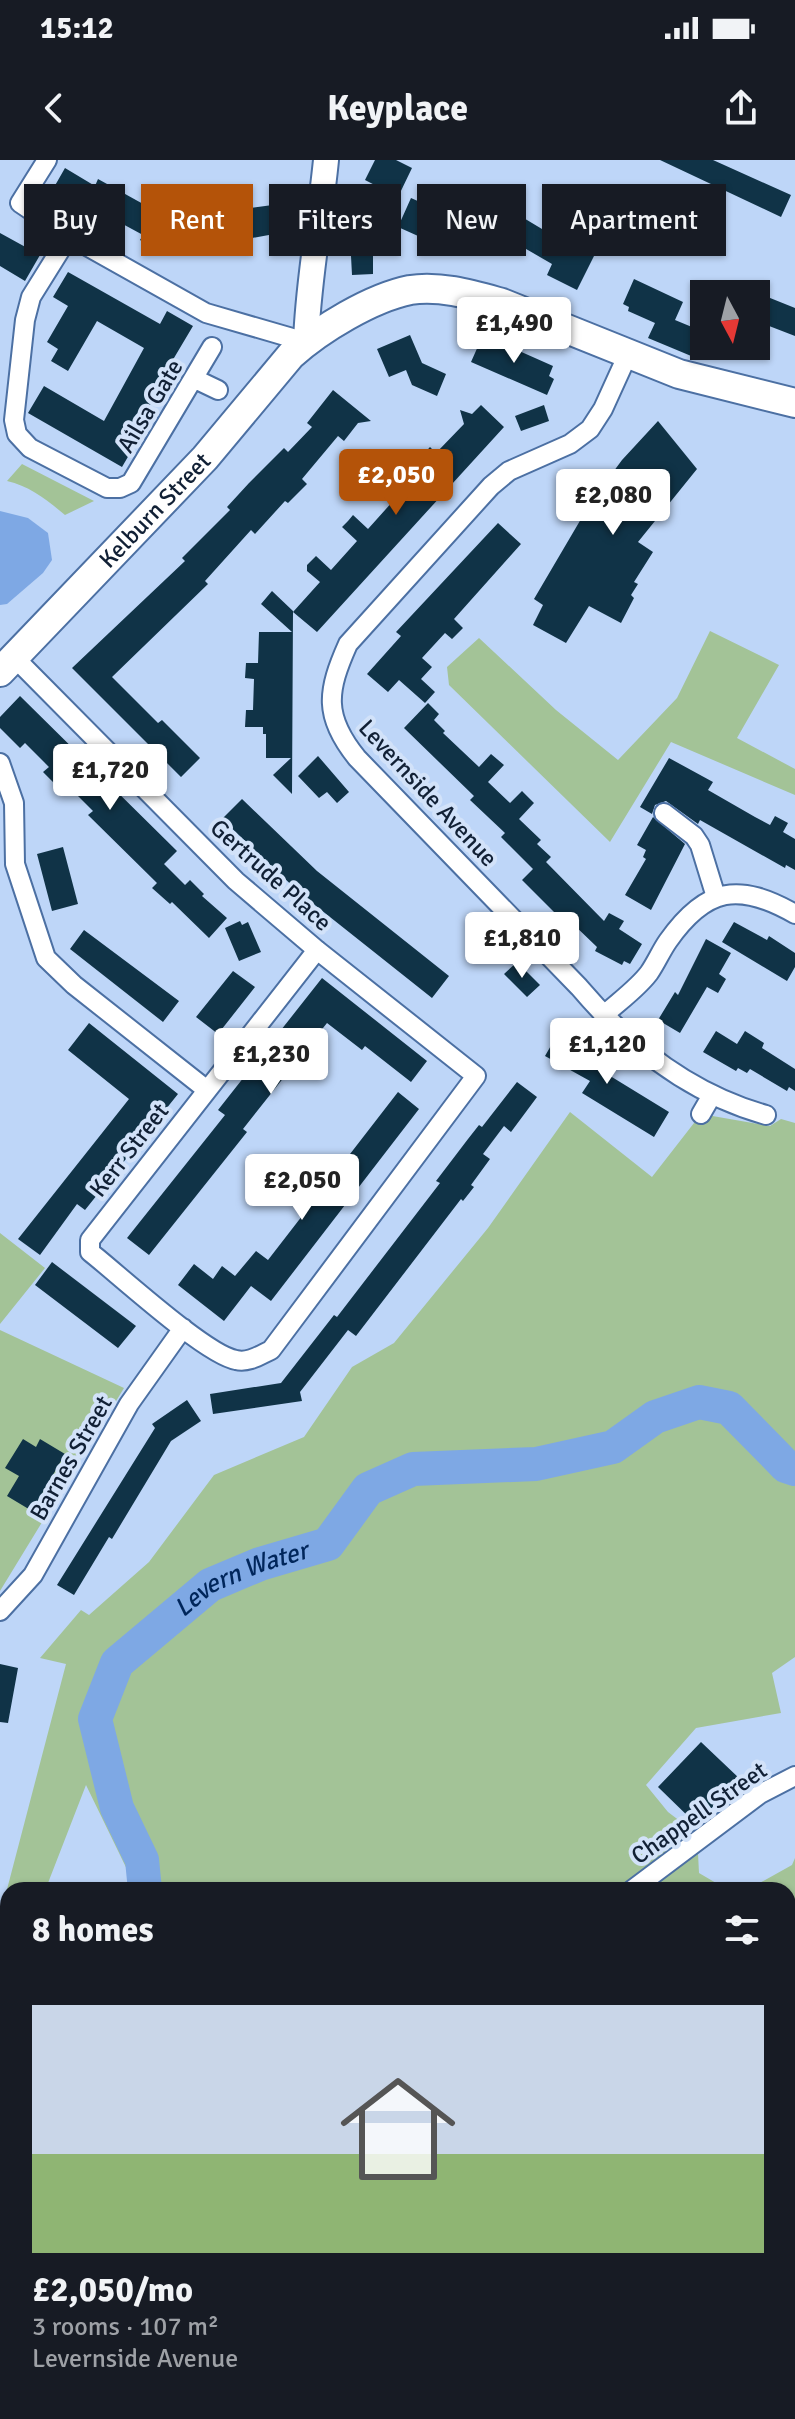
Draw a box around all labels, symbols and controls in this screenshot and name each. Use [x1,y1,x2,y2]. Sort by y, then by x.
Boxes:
text: 15:12 [40,10,114,47]
icon: back [32,86,76,130]
text: Keyplace [327,86,468,131]
icon: share [719,86,763,130]
chip: Buy [24,184,125,256]
chip: Rent [141,184,253,256]
chip: Filters [269,184,401,256]
chip: New [417,184,526,256]
chip: Apartment [542,184,726,256]
north arrow [690,280,770,360]
map controls [690,280,770,360]
pin: £1,490 [449,297,579,365]
text: £1,490 [475,307,553,339]
street label: Ailsa Gate [110,354,190,458]
street label: Kelburn Street [93,446,217,574]
pin: £2,050 [331,449,461,517]
text: £2,050 [357,459,435,491]
pin: £2,080 [548,469,678,537]
text: £2,080 [574,479,652,511]
street label: Levernside Avenue [352,713,504,873]
pin: £1,720 [45,744,175,812]
text: £1,720 [71,754,149,786]
street label: Gertrude Place [204,813,338,937]
pin: £1,810 [457,912,587,980]
text: £1,810 [483,922,561,954]
pin: £1,120 [542,1018,672,1086]
pin: £1,230 [206,1028,336,1096]
text: £1,120 [568,1028,646,1060]
text: £1,230 [232,1038,310,1070]
street label: Kerr Street [83,1097,175,1203]
pin: £2,050 [237,1154,367,1222]
text: £2,050 [263,1164,341,1196]
street label: Barnes Street [23,1390,119,1526]
water label: Levern Water [168,1534,315,1624]
street label: Chappell Street [625,1755,773,1871]
icon: filters [720,1908,764,1952]
text: 8 homes [32,1909,153,1951]
icon: home [326,2057,470,2201]
text: £2,050/mo [32,2269,193,2311]
text: 3 rooms · 107 m² [32,2311,219,2343]
text: Levernside Avenue [32,2343,238,2375]

